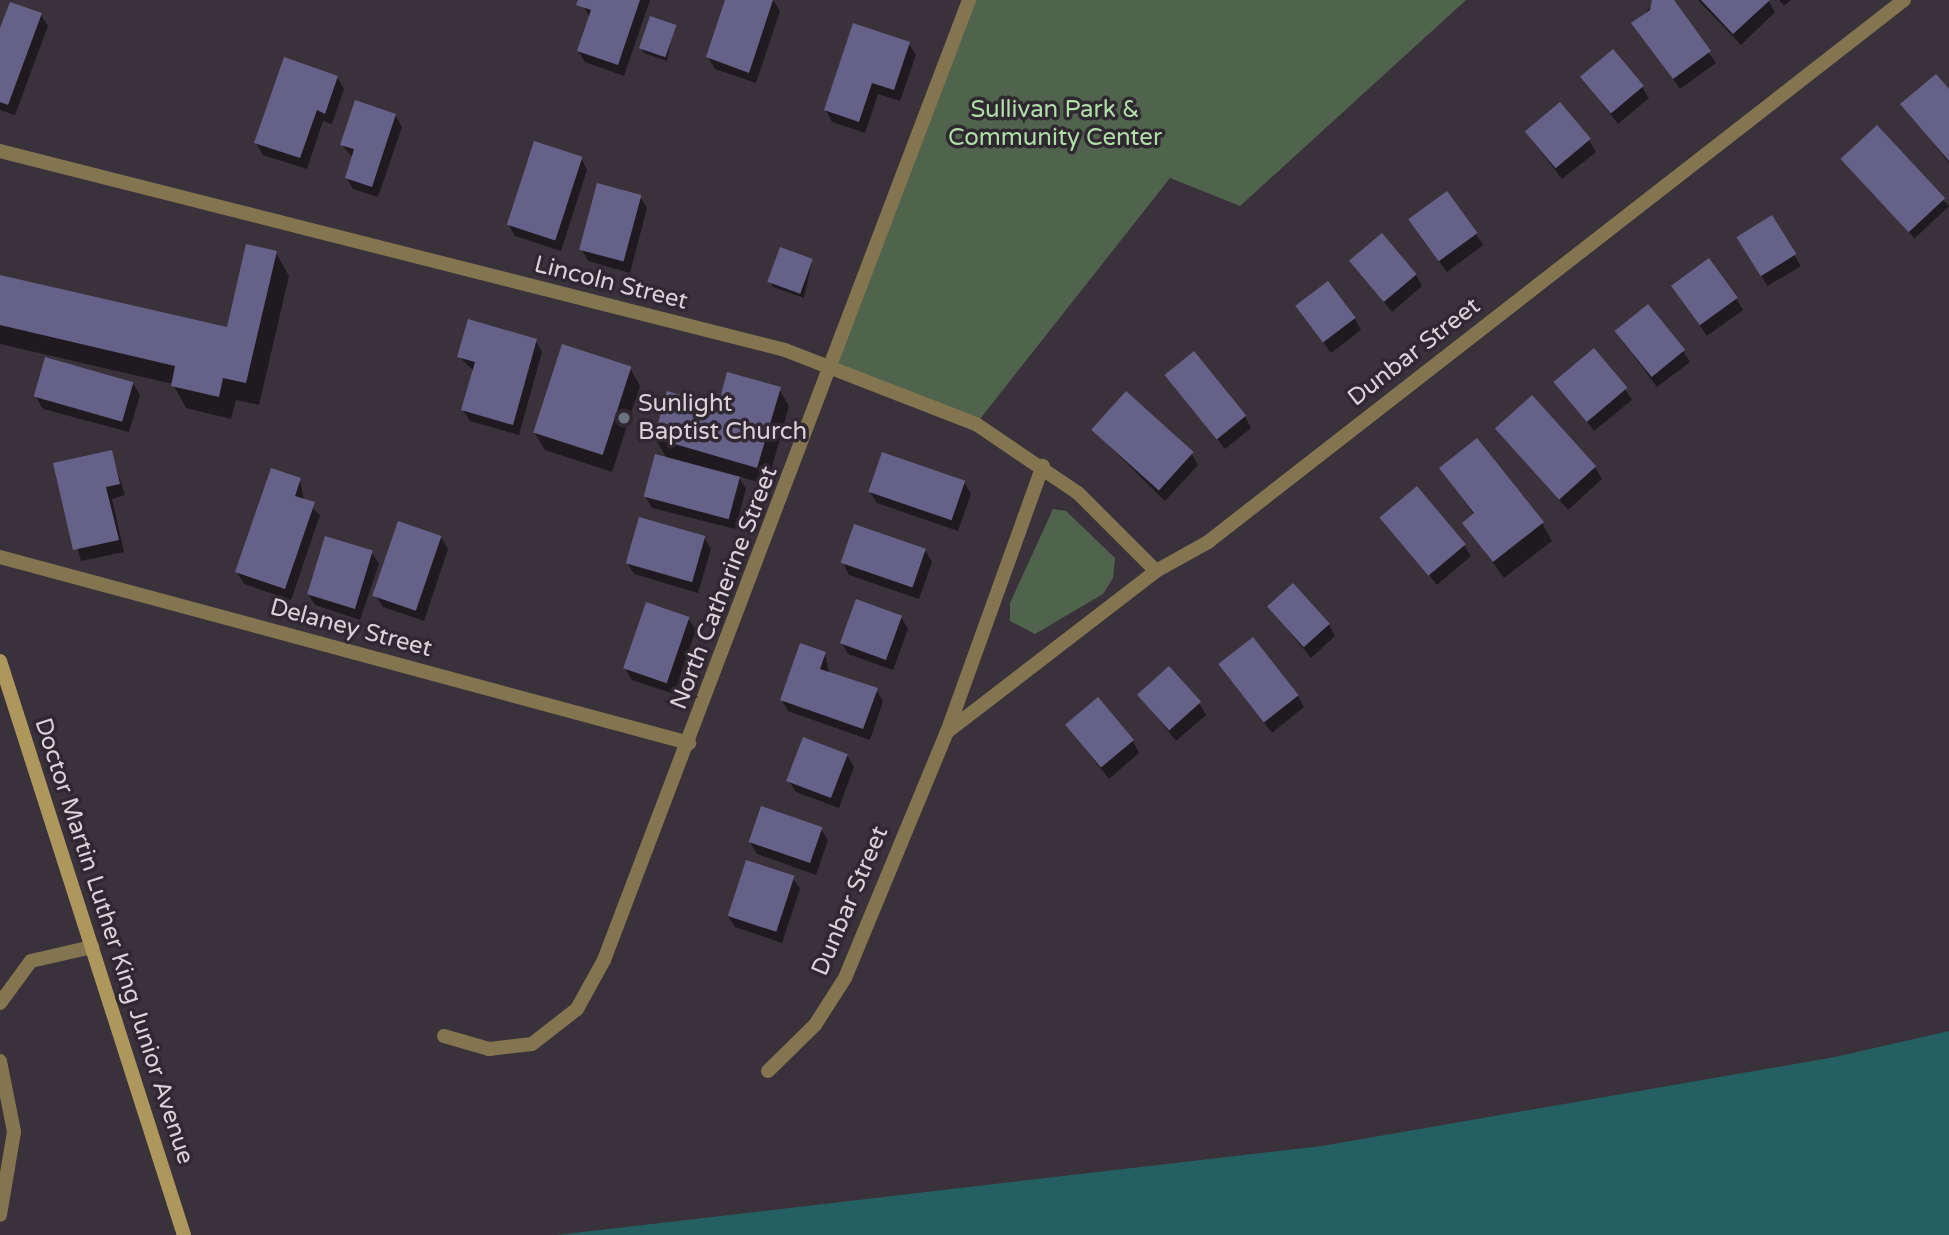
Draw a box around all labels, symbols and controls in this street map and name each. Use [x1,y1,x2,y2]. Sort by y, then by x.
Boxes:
park label: Sullivan Park & Community Center [948,96,1162,152]
street label: Lincoln Street [531,250,691,316]
street label: Dunbar Street [1342,291,1486,413]
place label: Sunlight Baptist Church [638,390,807,446]
marker: Sunlight Baptist Church [616,410,632,426]
street label: North Catherine Street [664,462,784,714]
street label: Delaney Street [267,593,435,663]
street label: Doctor Martin Luther King Junior Avenue [28,714,200,1168]
street label: Dunbar Street [806,822,894,980]

